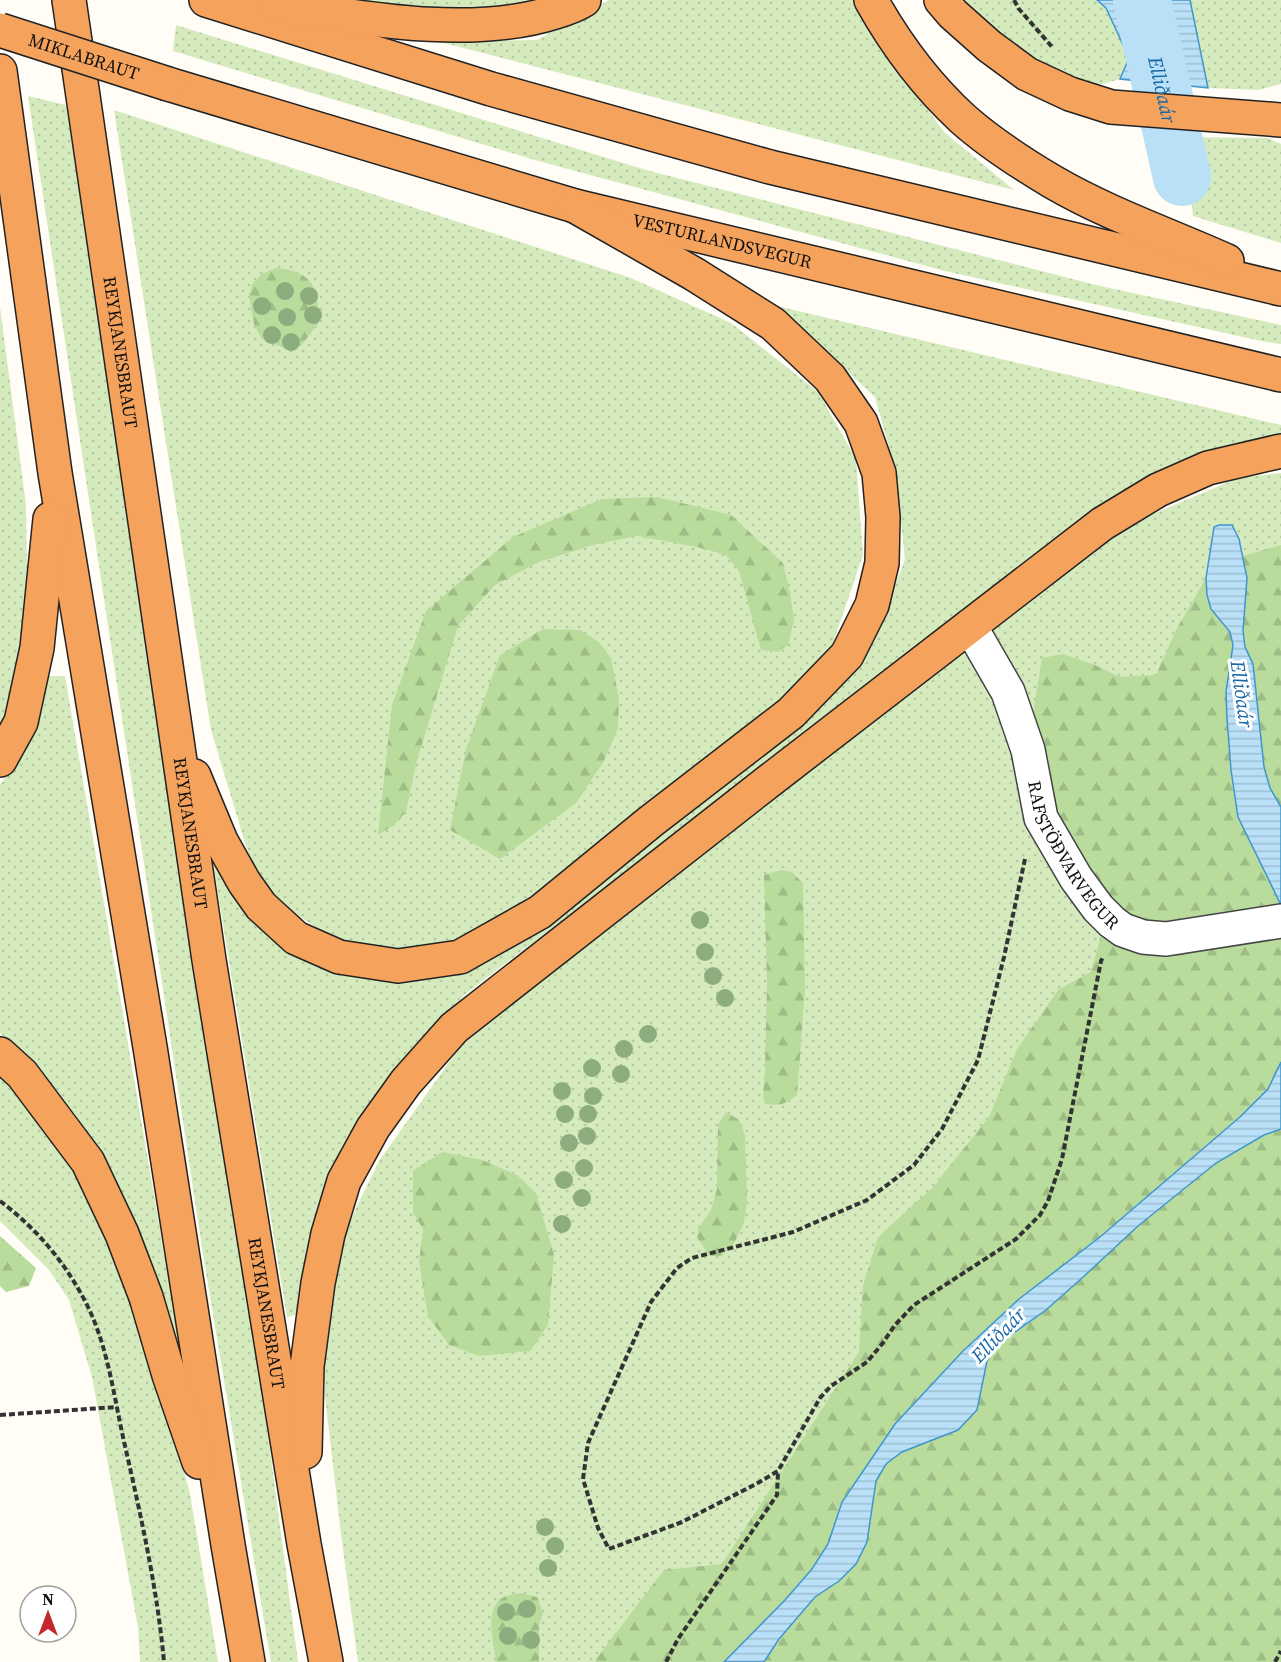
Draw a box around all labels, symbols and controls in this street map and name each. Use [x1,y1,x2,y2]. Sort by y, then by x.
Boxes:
street label: MIKLABRAUT [25,27,143,86]
water label: Elliðaár [1141,53,1184,127]
street label: VESTURLANDSVEGUR [630,207,815,274]
street label: REYKJANESBRAUT [97,274,144,430]
water label: Elliðaár [1223,658,1261,730]
street label: REYKJANESBRAUT [168,755,214,911]
street label: RAFSTÖÐVARVEGUR [1022,779,1125,935]
street label: REYKJANESBRAUT [242,1235,292,1391]
water label: Elliðaár [964,1300,1032,1370]
north arrow [18,1584,78,1644]
text: N [42,1588,54,1610]

